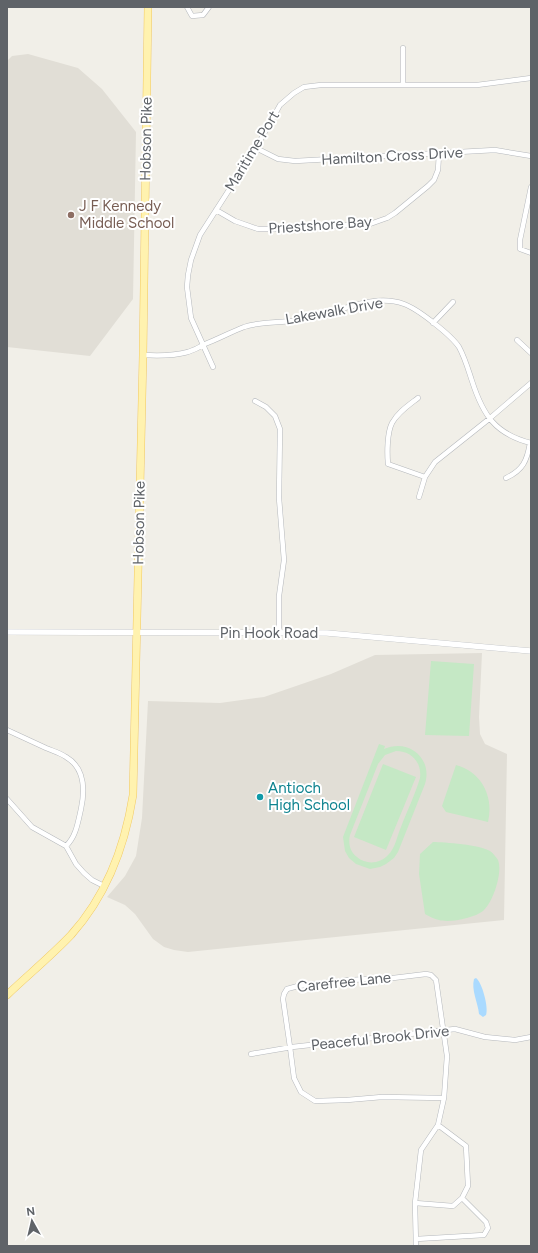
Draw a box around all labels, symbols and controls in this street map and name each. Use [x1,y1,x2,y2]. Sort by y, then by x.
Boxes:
street label: Hobson Pike [136,97,156,181]
street label: Maritime Port [221,107,283,195]
street label: Hamilton Cross Drive [321,143,463,169]
place label: J F Kennedy Middle School [79,197,174,232]
marker: J F Kennedy Middle School [66,210,76,220]
street label: Priestshore Bay [268,212,372,238]
street label: Lakewalk Drive [284,294,384,328]
street label: Hobson Pike [129,481,149,565]
street label: Pin Hook Road [220,624,318,642]
place label: Antioch High School [268,779,350,814]
marker: Antioch High School [255,792,265,802]
street label: Carefree Lane [296,968,392,996]
street label: Peaceful Brook Drive [310,1022,450,1054]
north arrow [12,1201,52,1241]
text: N [26,1205,36,1219]

